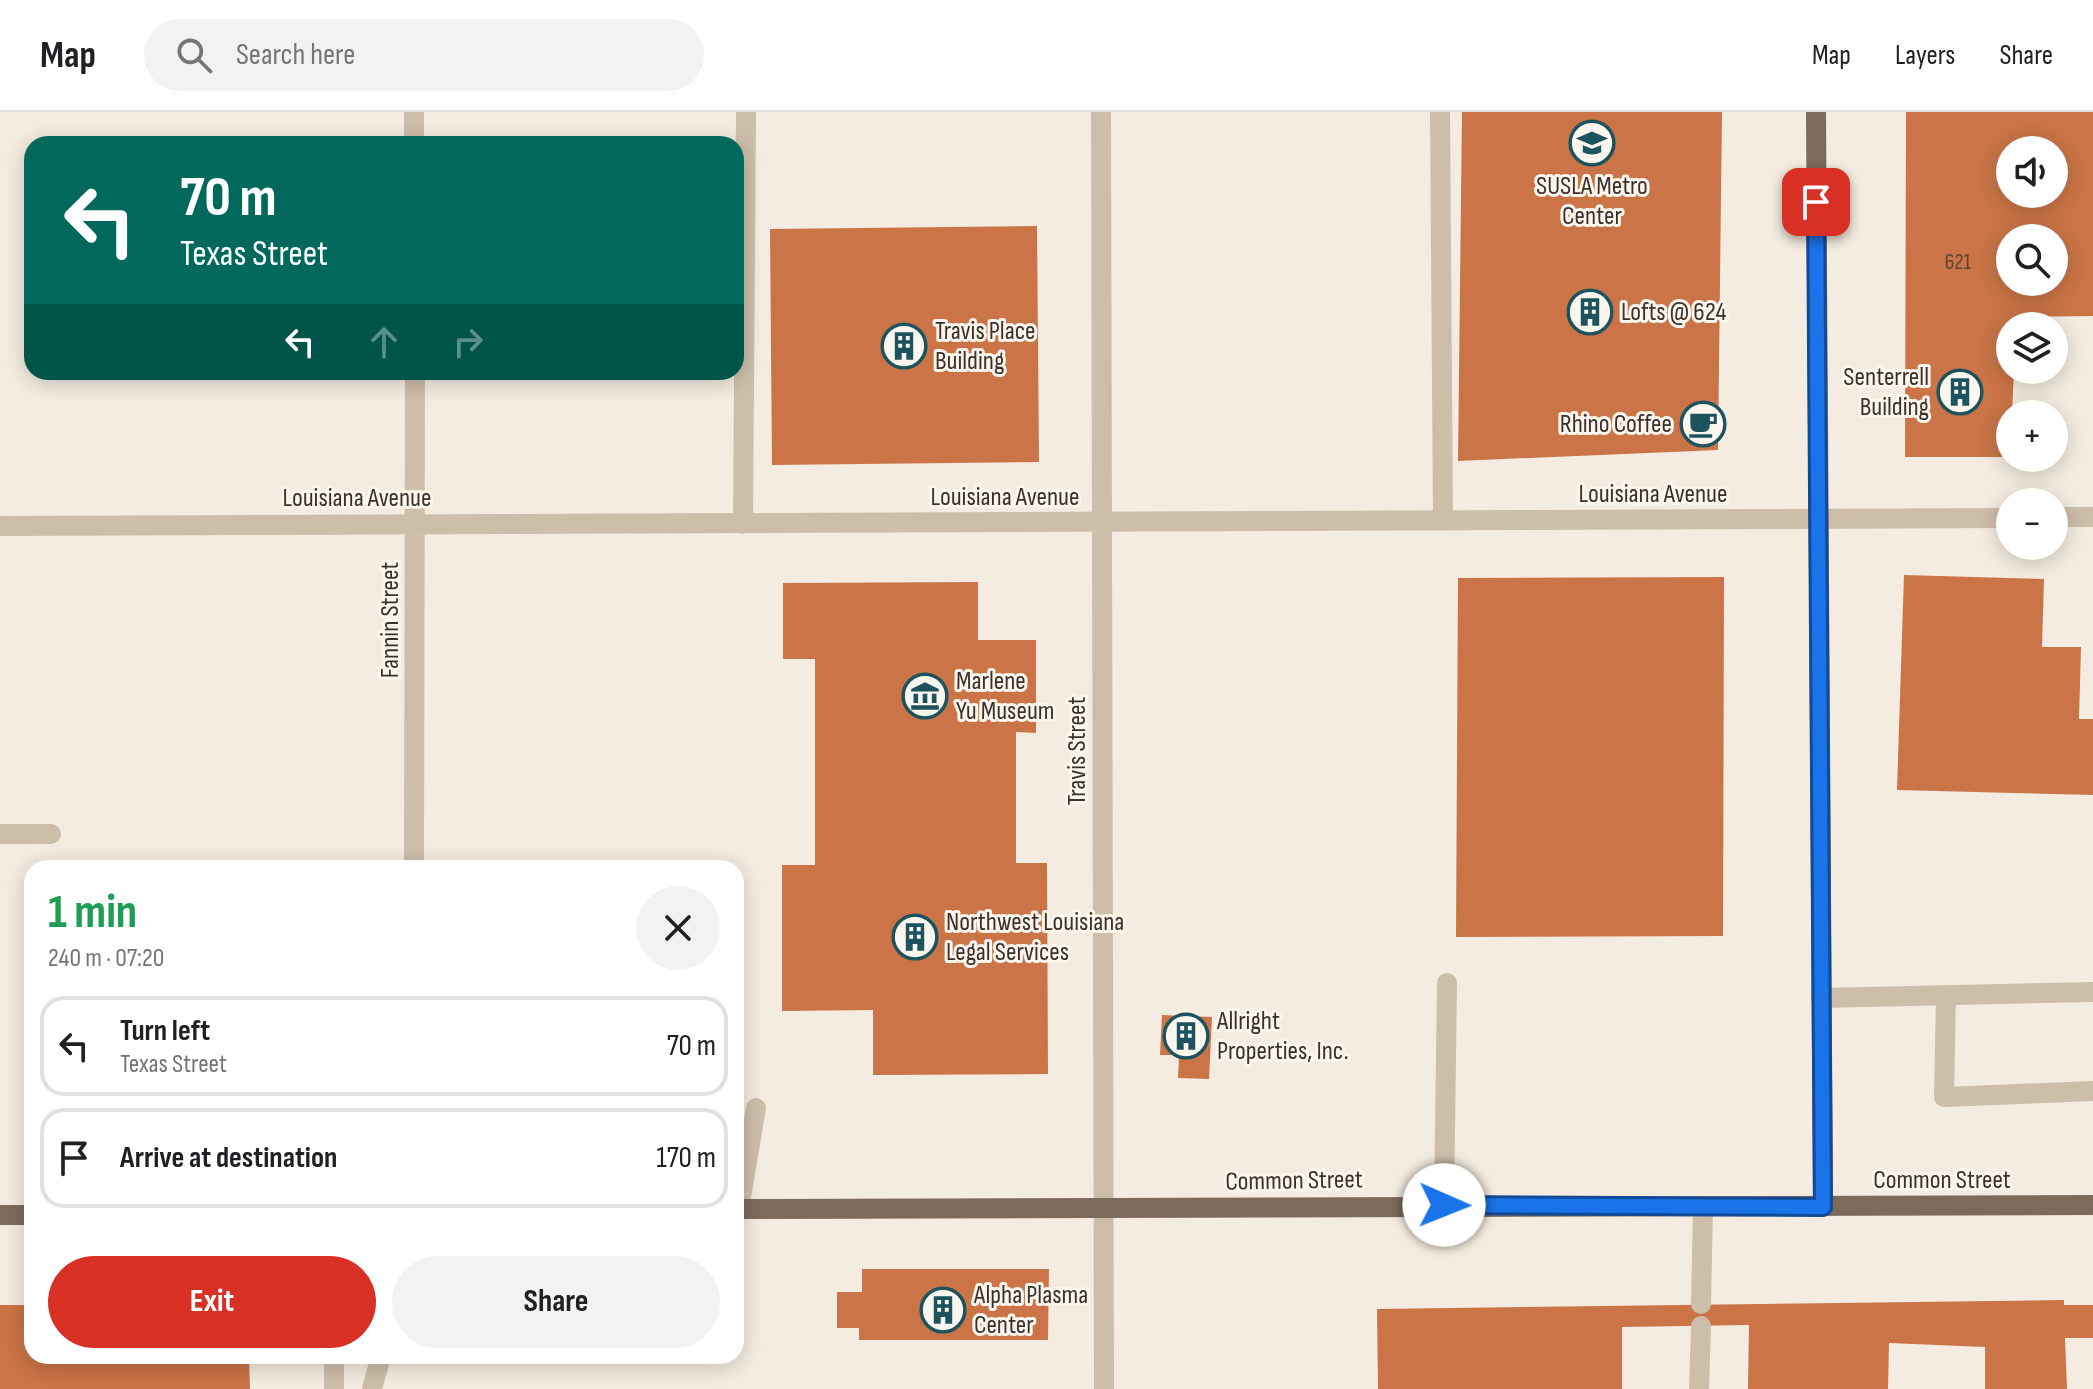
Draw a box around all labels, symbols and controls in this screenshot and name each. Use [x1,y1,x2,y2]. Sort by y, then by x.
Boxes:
search box [144,19,704,91]
text: Map [40,33,96,78]
icon: search [172,33,216,77]
text: Search here [236,37,355,73]
text: Map [1812,39,1851,72]
text: Layers [1895,39,1955,72]
text: Share [1999,39,2053,72]
school or university icon: SUSLA Metro Center [1568,119,1616,167]
map controls [1996,136,2068,560]
button: sound [1996,136,2068,208]
text: 70 m [180,165,277,232]
icon: left [48,168,152,272]
pin [1782,168,1850,236]
place label: SUSLA Metro Center [1536,171,1648,232]
icon: arrive [1794,180,1838,224]
button: search [1996,224,2068,296]
text: Texas Street [180,233,328,276]
house number: 621 [1945,249,1972,276]
building icon: Lofts @ 624 [1566,288,1614,336]
place label: Lofts @ 624 [1621,297,1726,328]
button: layers [1996,312,2068,384]
place label: Travis Place Building [935,316,1035,377]
icon: left [278,320,322,364]
icon: ahead [362,320,406,364]
icon: right [446,320,490,364]
building icon: Travis Place Building [880,322,928,370]
place label: Senterrell Building [1843,362,1929,423]
building icon: Senterrell Building [1936,368,1984,416]
cafe icon: Rhino Coffee [1679,400,1727,448]
button: + [1996,400,2068,472]
place label: Rhino Coffee [1560,409,1672,440]
street label: Louisiana Avenue [1579,479,1727,510]
street label: Louisiana Avenue [931,482,1079,513]
street label: Louisiana Avenue [283,483,431,514]
button: − [1996,488,2068,560]
street label: Fannin Street [375,562,406,678]
place label: Marlene Yu Museum [956,666,1054,727]
museum icon: Marlene Yu Museum [901,672,949,720]
street label: Travis Street [1062,697,1093,805]
text: 1 min [48,884,137,941]
button: close [636,886,720,970]
place label: Northwest Louisiana Legal Services [946,907,1124,968]
building icon: Northwest Louisiana Legal Services [891,913,939,961]
text: 240 m · 07:20 [48,943,164,974]
place label: Allright Properties, Inc. [1216,1006,1349,1067]
building icon: Allright Properties, Inc. [1162,1012,1210,1060]
text: Turn left [120,1013,210,1049]
icon: left [52,1024,96,1068]
text: 70 m [667,1028,716,1064]
text: Texas Street [120,1049,227,1080]
icon: arrive [52,1136,96,1180]
text: Arrive at destination [120,1140,337,1176]
text: 170 m [656,1140,716,1176]
position arrow [1402,1163,1486,1247]
street label: Common Street [1225,1164,1363,1198]
street label: Common Street [1873,1165,2011,1196]
button: Exit [48,1256,376,1348]
button: Share [392,1256,720,1348]
place label: Alpha Plasma Center [973,1280,1088,1341]
building icon: Alpha Plasma Center [919,1286,967,1334]

